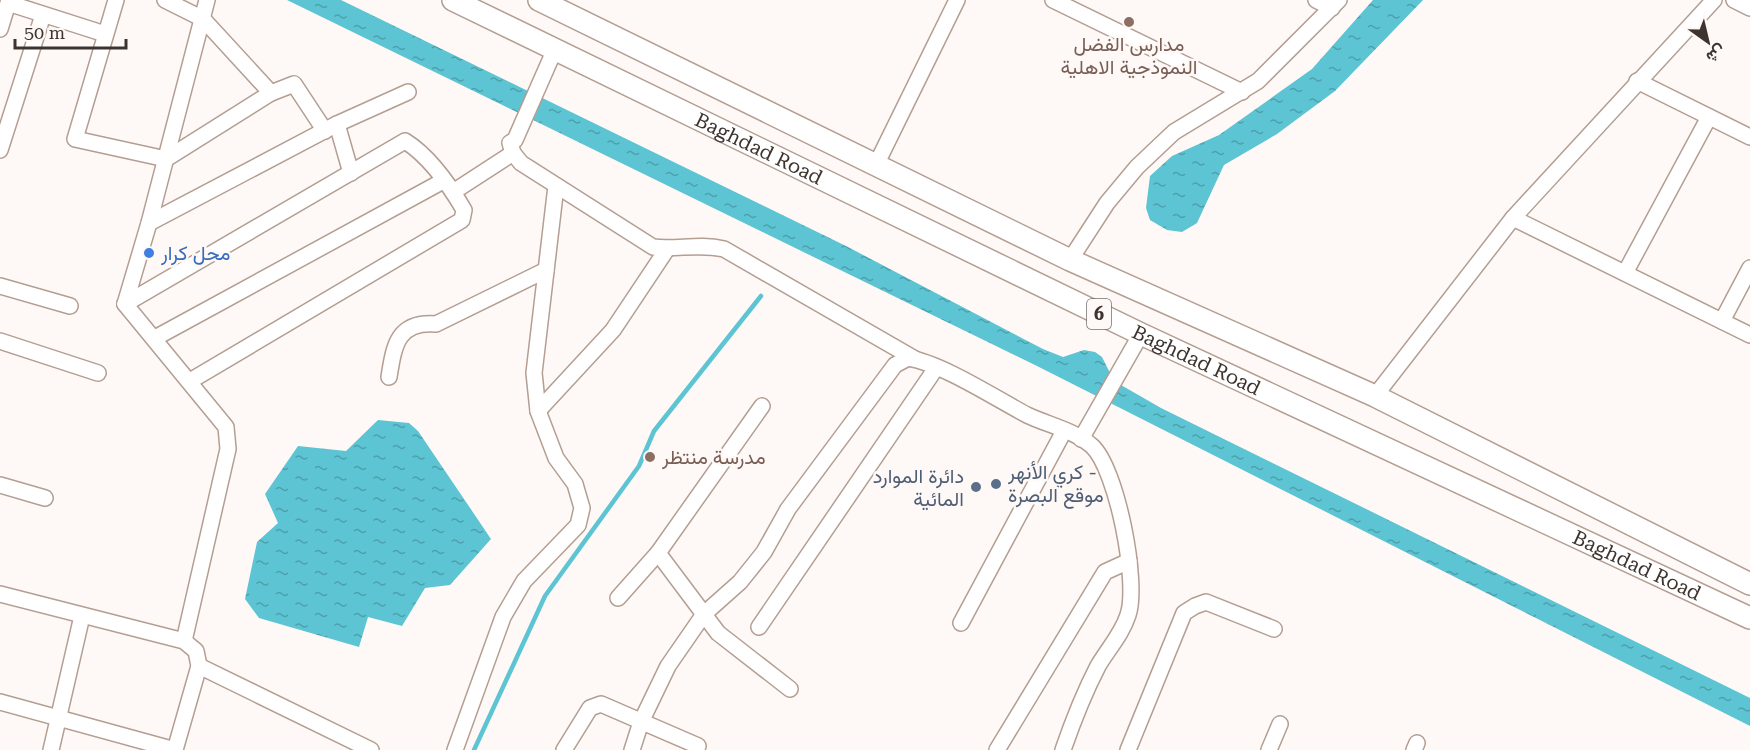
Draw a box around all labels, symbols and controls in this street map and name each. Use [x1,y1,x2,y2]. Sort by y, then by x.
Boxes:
scale bar [15,12,126,50]
north arrow [1678,12,1738,72]
marker: مدارس الفضل النموذجية الاهلية [1122,15,1136,29]
text: 50 m [24,22,65,43]
place label: مدارس الفضل النموذجية الاهلية [1060,32,1198,80]
text: ش [1703,41,1729,67]
street label: Baghdad Road [691,107,827,190]
place label: محل كرار [160,241,230,266]
marker: محل كرار [142,246,156,260]
road number: 6 [1087,299,1111,329]
street label: Baghdad Road [1128,320,1265,400]
place label: مدرسة منتظر [661,445,766,470]
marker: مدرسة منتظر [643,450,657,464]
place label: كري الأنهر - موقع البصرة [1007,460,1104,509]
place label: دائرة الموارد المائية [873,464,964,511]
marker: كري الأنهر - موقع البصرة [989,477,1003,491]
marker: دائرة الموارد المائية [969,480,983,494]
street label: Baghdad Road [1569,525,1705,606]

